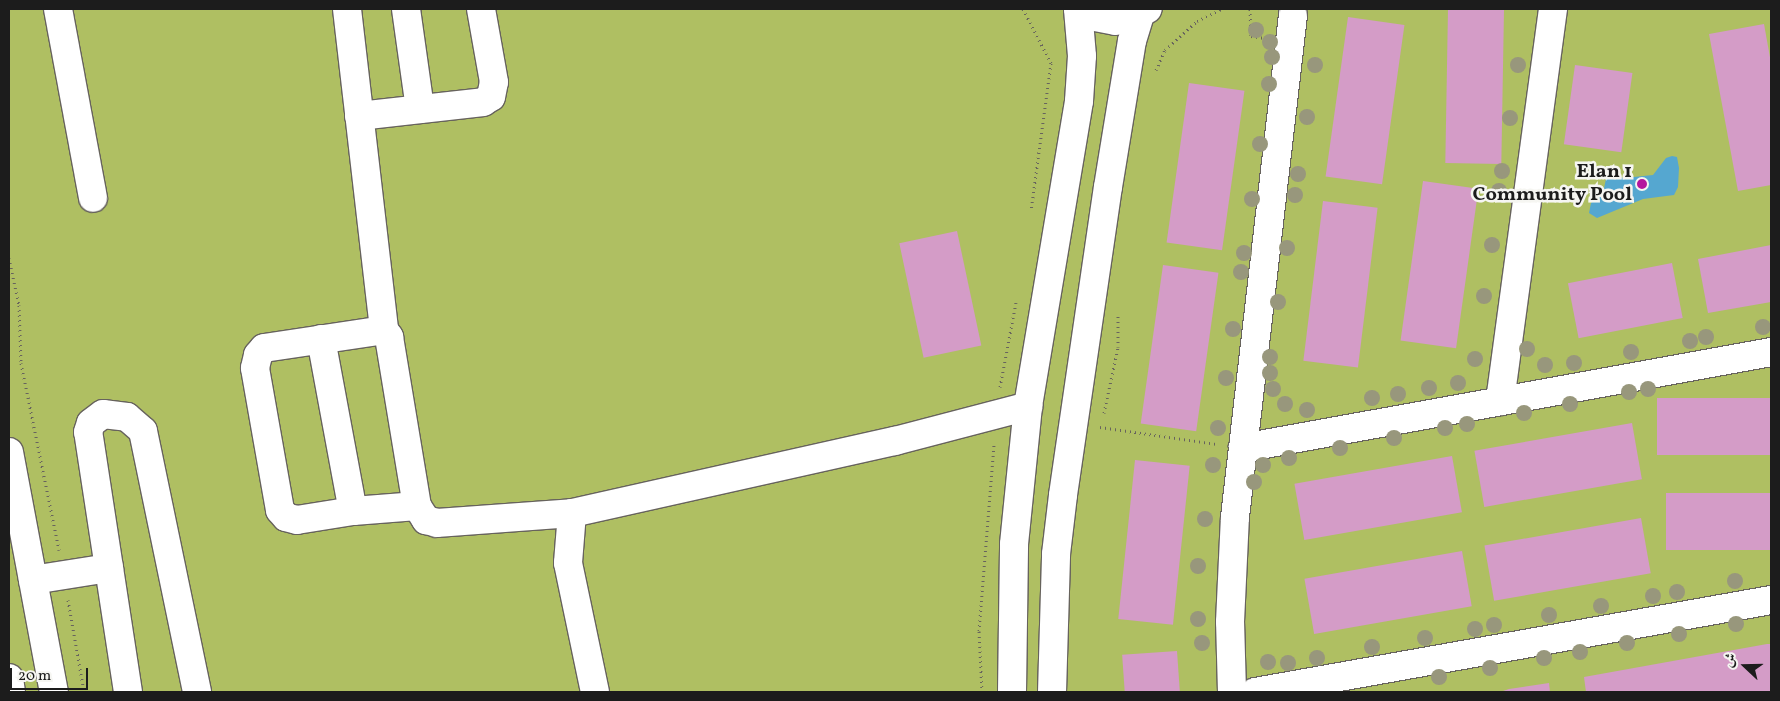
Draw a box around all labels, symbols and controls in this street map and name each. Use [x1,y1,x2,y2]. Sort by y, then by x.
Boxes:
place label: Elan 1 Community Pool [1472,160,1632,207]
marker: Elan 1 Community Pool [1636,178,1648,190]
north arrow [1720,641,1770,691]
text: ش [1719,651,1742,670]
scale bar [12,658,90,690]
text: 20 m [18,666,51,687]

